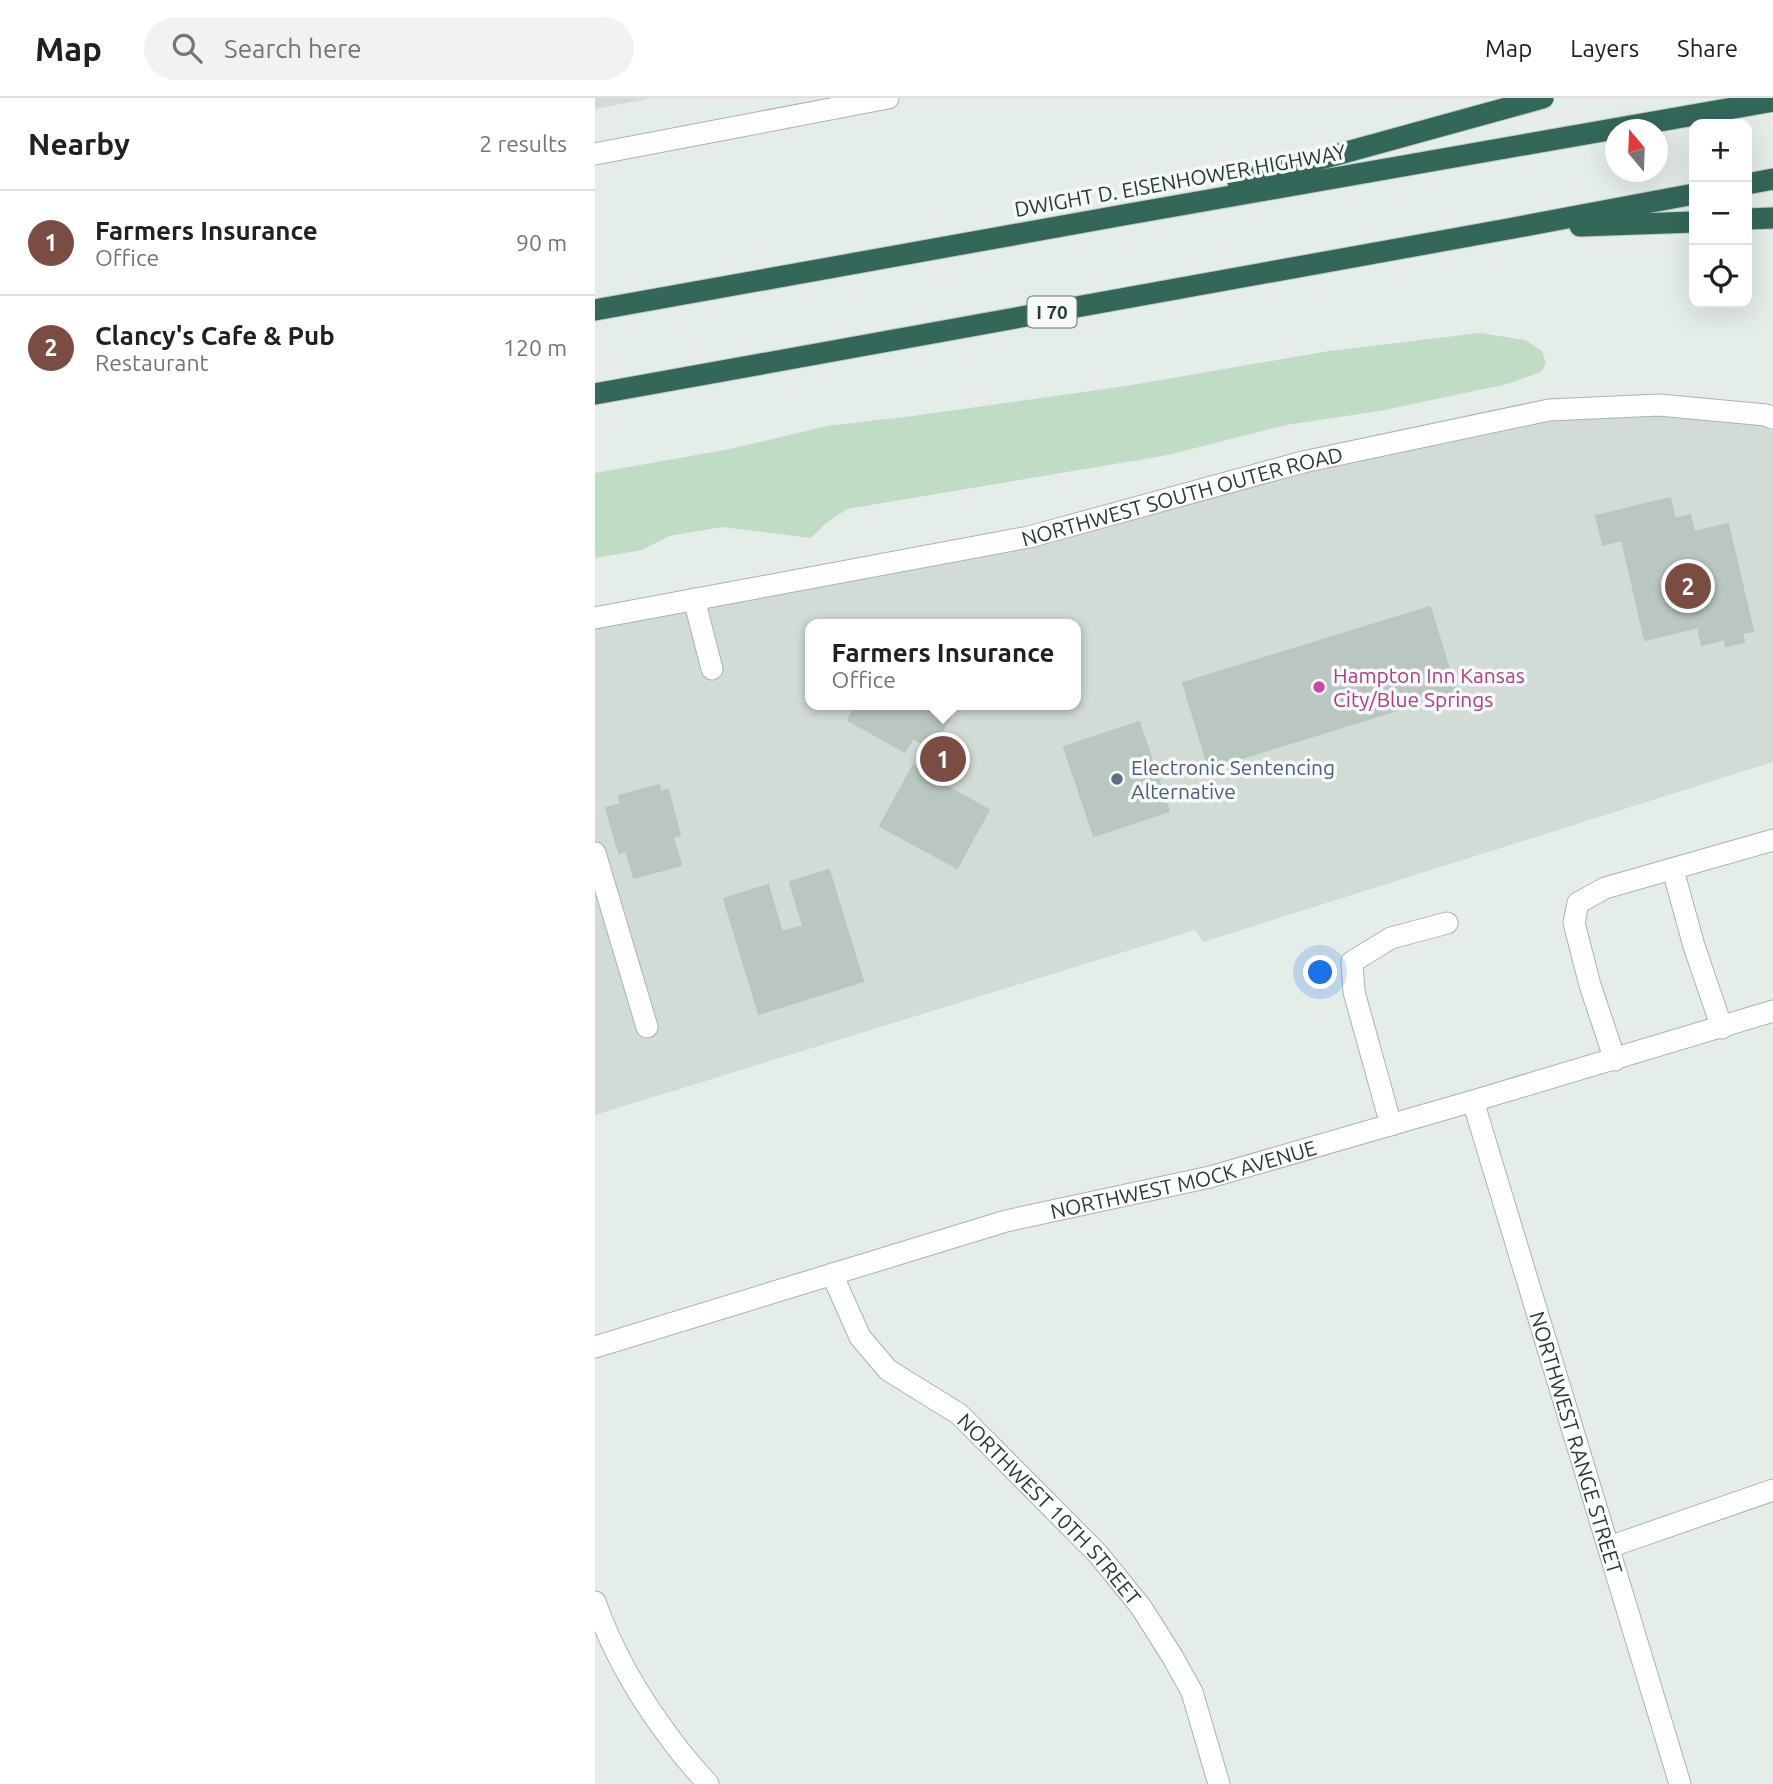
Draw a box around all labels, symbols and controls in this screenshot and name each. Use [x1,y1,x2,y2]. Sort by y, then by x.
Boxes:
search box [144,17,634,80]
icon: search [168,29,206,67]
text: Map [35,30,102,67]
text: Search here [224,34,362,63]
text: Map [1485,35,1532,62]
text: Layers [1570,35,1639,62]
text: Share [1677,35,1738,62]
north arrow [1605,119,1668,182]
map controls [1689,119,1752,308]
button: + [1689,119,1752,182]
text: Nearby [28,127,130,161]
text: 2 results [479,131,567,156]
street label: DWIGHT D. EISENHOWER HIGHWAY [1013,139,1347,221]
button: − [1689,182,1752,245]
text: Farmers Insurance [95,216,318,245]
text: 1 [45,230,57,255]
text: 90 m [516,230,567,255]
text: Office [95,245,159,270]
button: locate [1689,245,1752,308]
road number: I 70 [1028,296,1077,328]
text: Clancy's Cafe & Pub [95,321,335,350]
text: 2 [45,335,57,360]
text: 120 m [503,335,567,360]
text: Restaurant [95,350,209,375]
street label: NORTHWEST SOUTH OUTER ROAD [1019,442,1345,551]
pin: 2 [1665,560,1711,612]
popup [805,619,1081,710]
text: Farmers Insurance [832,638,1054,667]
place label: Hampton Inn Kansas City/Blue Springs [1333,663,1525,711]
text: Office [832,667,896,692]
marker: Hampton Inn Kansas City/Blue Springs [1311,679,1327,695]
pin: 1 [920,733,966,785]
place label: Electronic Sentencing Alternative [1131,755,1335,803]
marker: Electronic Sentencing Alternative [1109,771,1125,787]
your location [1303,955,1337,989]
street label: NORTHWEST MOCK AVENUE [1048,1135,1319,1223]
street label: NORTHWEST RANGE STREET [1525,1308,1628,1577]
street label: NORTHWEST 10TH STREET [953,1408,1146,1610]

